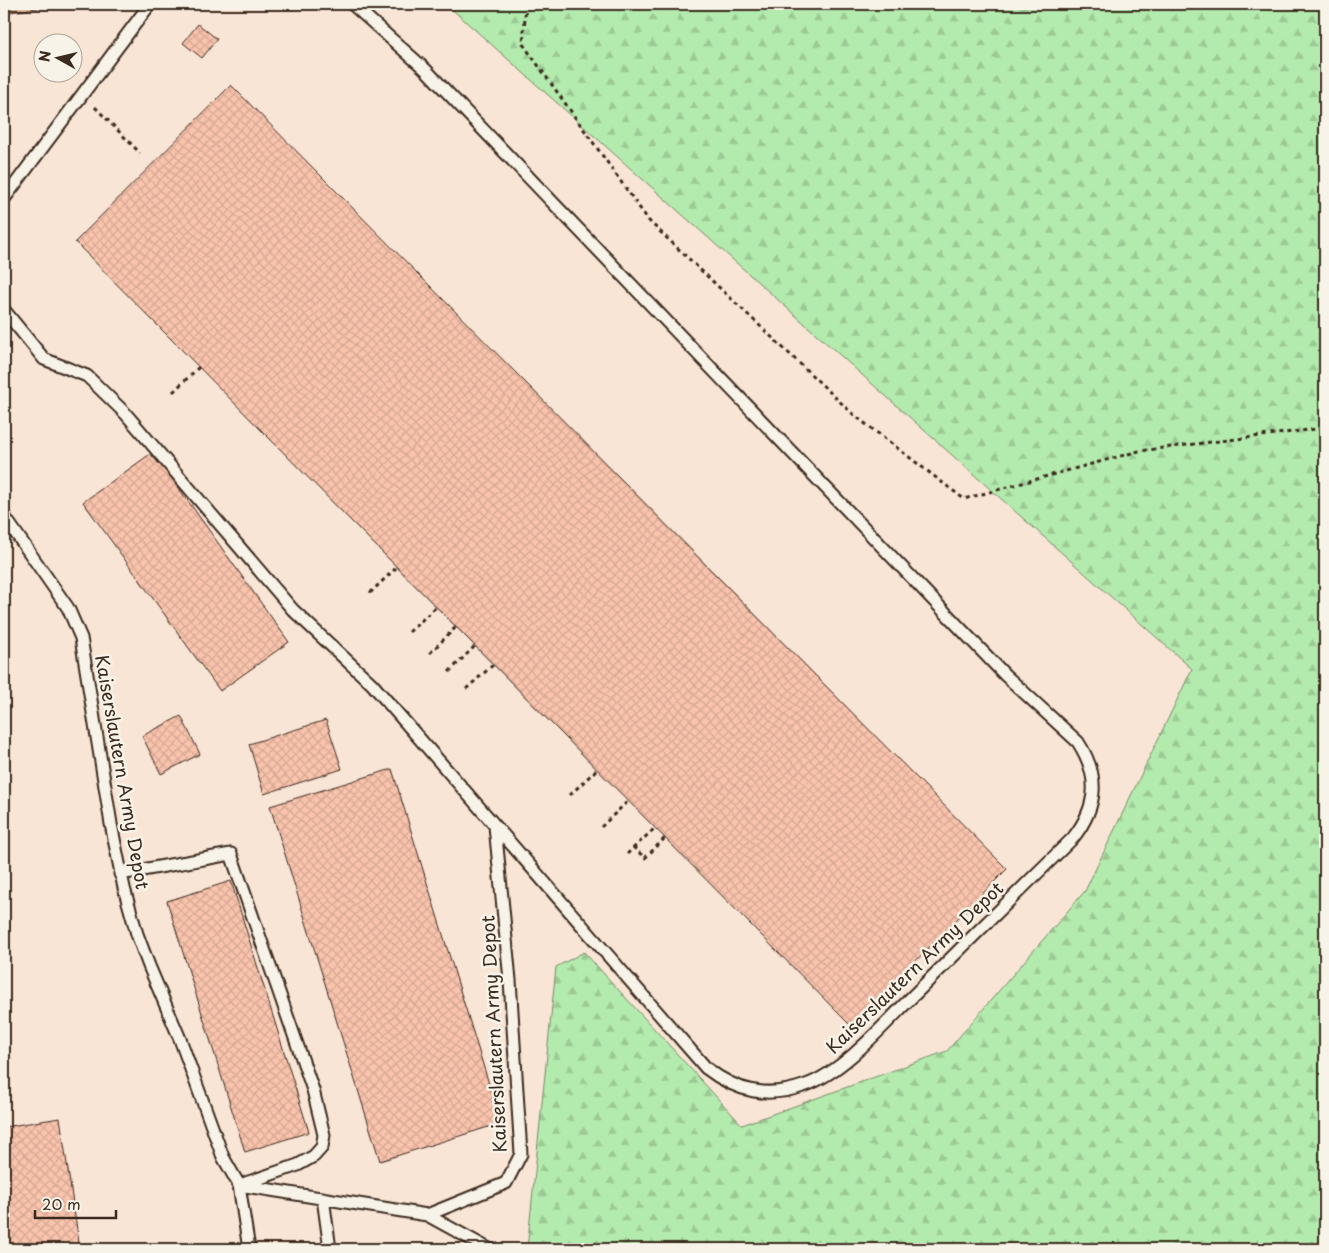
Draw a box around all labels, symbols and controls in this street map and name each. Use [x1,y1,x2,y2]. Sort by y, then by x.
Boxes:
north arrow [32,32,82,82]
text: N [33,49,56,63]
street label: Kaiserslautern Army Depot [89,653,157,891]
street label: Kaiserslautern Army Depot [819,875,1009,1059]
street label: Kaiserslautern Army Depot [473,915,513,1153]
scale bar [35,1188,116,1220]
text: 20 m [42,1192,81,1215]

